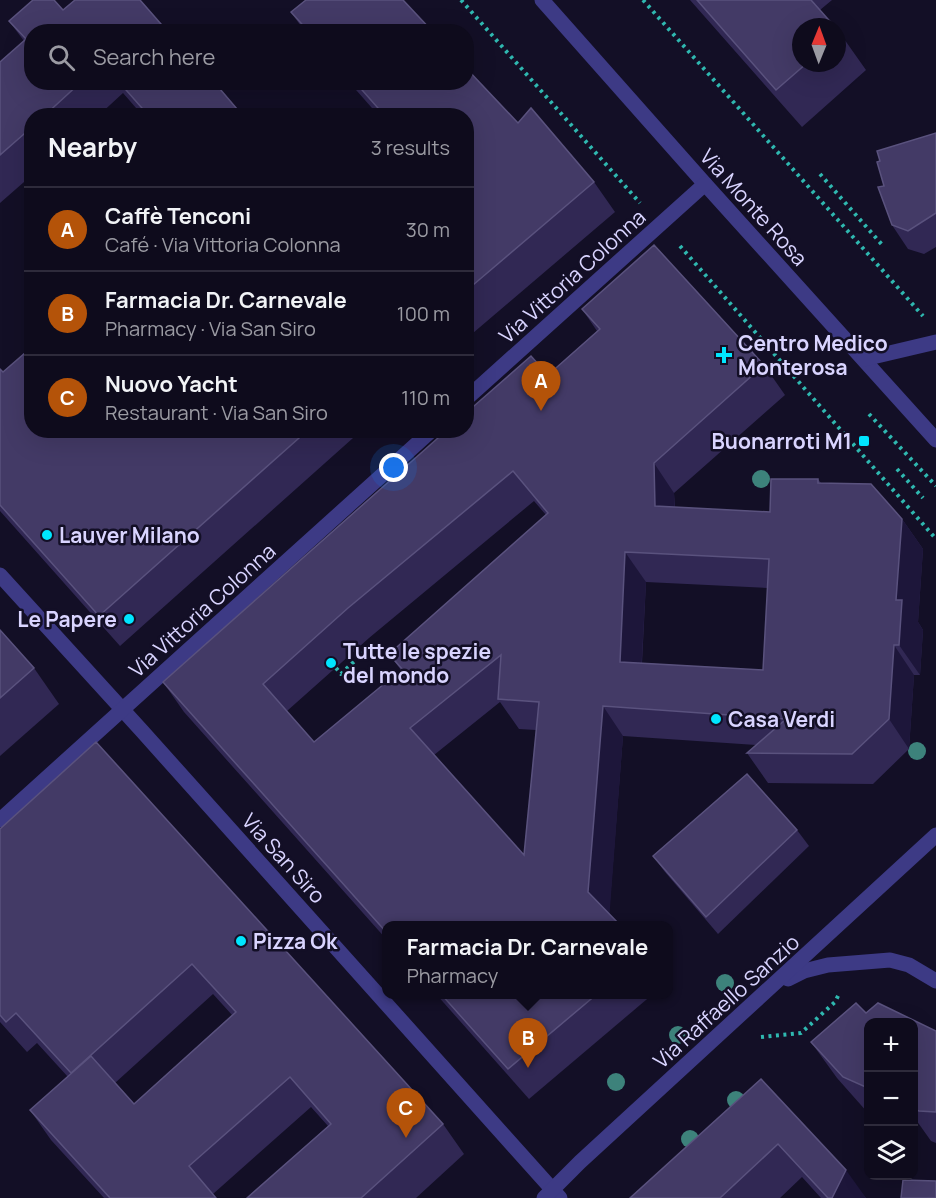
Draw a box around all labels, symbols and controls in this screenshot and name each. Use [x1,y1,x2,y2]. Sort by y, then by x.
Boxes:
north arrow [792,18,846,72]
search box [24,24,474,90]
icon: search [45,41,78,74]
text: Search here [93,42,215,72]
text: Nearby [48,129,137,165]
text: 3 results [371,134,450,161]
street label: Via Monte Rosa [694,143,814,271]
text: Caffè Tenconi [105,201,251,231]
street label: Via Vittoria Colonna [493,203,651,349]
text: A [61,216,74,243]
text: 30 m [406,216,450,243]
text: Café · Via Vittoria Colonna [105,231,341,258]
text: Farmacia Dr. Carnevale [105,285,347,315]
text: B [61,300,74,327]
text: 100 m [397,300,450,327]
text: Pharmacy · Via San Siro [105,315,316,342]
place label: Centro Medico Monterosa [738,329,888,381]
marker: Centro Medico Monterosa [715,346,733,364]
pin: A [522,362,560,411]
text: Nuovo Yacht [105,369,238,399]
text: C [60,384,75,411]
text: 110 m [401,384,450,411]
text: Restaurant · Via San Siro [105,399,328,426]
place label: Buonarroti M1 [712,427,852,455]
marker: Buonarroti M1 [857,434,871,448]
your location [379,453,408,482]
place label: Lauver Milano [59,521,200,549]
marker: Lauver Milano [40,528,54,542]
street label: Via Vittoria Colonna [123,537,281,683]
place label: Le Papere [17,605,117,633]
marker: Le Papere [122,612,136,626]
place label: Tutte le spezie del mondo [343,637,491,689]
marker: Tutte le spezie del mondo [324,656,338,670]
place label: Casa Verdi [728,705,835,733]
marker: Casa Verdi [709,712,723,726]
street label: Via San Siro [236,807,332,909]
popup [382,921,673,999]
place label: Pizza Ok [253,927,338,955]
street label: Via Raffaello Sanzio [647,928,805,1074]
text: Farmacia Dr. Carnevale [407,932,648,962]
marker: Pizza Ok [234,934,248,948]
text: Pharmacy [407,962,498,989]
pin: B [508,1018,548,1068]
map controls [864,1018,918,1180]
button: + [864,1018,918,1072]
button: − [864,1072,918,1126]
pin: C [386,1088,426,1138]
button: layers [864,1126,918,1180]

